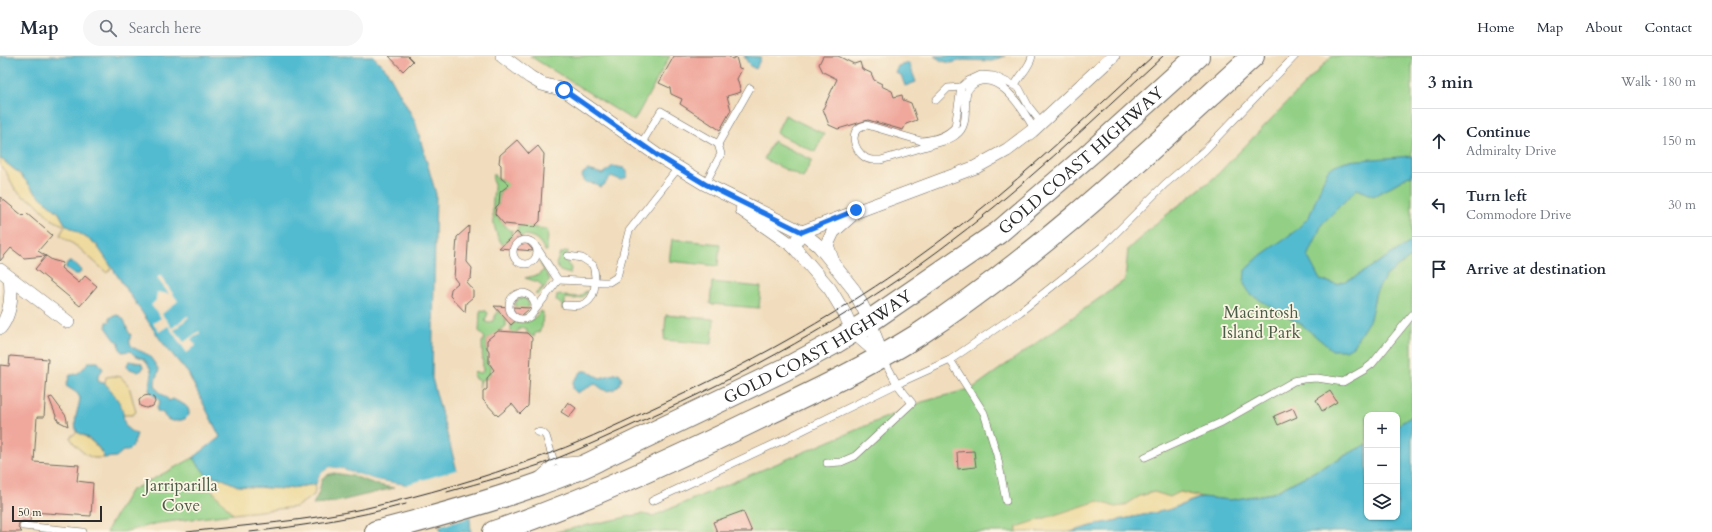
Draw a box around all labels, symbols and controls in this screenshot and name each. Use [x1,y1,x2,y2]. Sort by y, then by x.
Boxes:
search box [83,10,363,46]
text: Map [20,15,59,41]
icon: search [97,17,119,39]
text: Search here [129,18,201,38]
text: Home [1477,18,1515,37]
text: Map [1537,18,1563,37]
text: About [1585,18,1622,37]
text: Contact [1644,18,1692,37]
text: 3 min [1428,71,1473,94]
text: Walk · 180 m [1621,73,1696,91]
route start [555,81,573,99]
street label: GOLD COAST HIGHWAY [994,81,1169,240]
text: Continue [1466,122,1531,142]
icon: ahead [1428,130,1450,152]
text: 150 m [1662,132,1696,150]
text: Admiralty Drive [1466,142,1556,160]
text: Turn left [1466,186,1527,206]
icon: left [1428,194,1450,216]
text: 30 m [1668,196,1696,214]
route end [847,201,865,219]
text: Commodore Drive [1466,206,1572,224]
icon: arrive [1428,258,1450,280]
text: Arrive at destination [1466,259,1606,279]
street label: GOLD COAST HIGHWAY [720,284,917,409]
park label: Macintosh Island Park [1221,301,1301,344]
map controls [1364,412,1400,520]
button: + [1364,412,1400,448]
button: − [1364,448,1400,484]
park label: Jarriparilla Cove [141,474,218,517]
button: layers [1364,484,1400,520]
scale bar [12,504,102,523]
text: 50 m [18,505,42,520]

